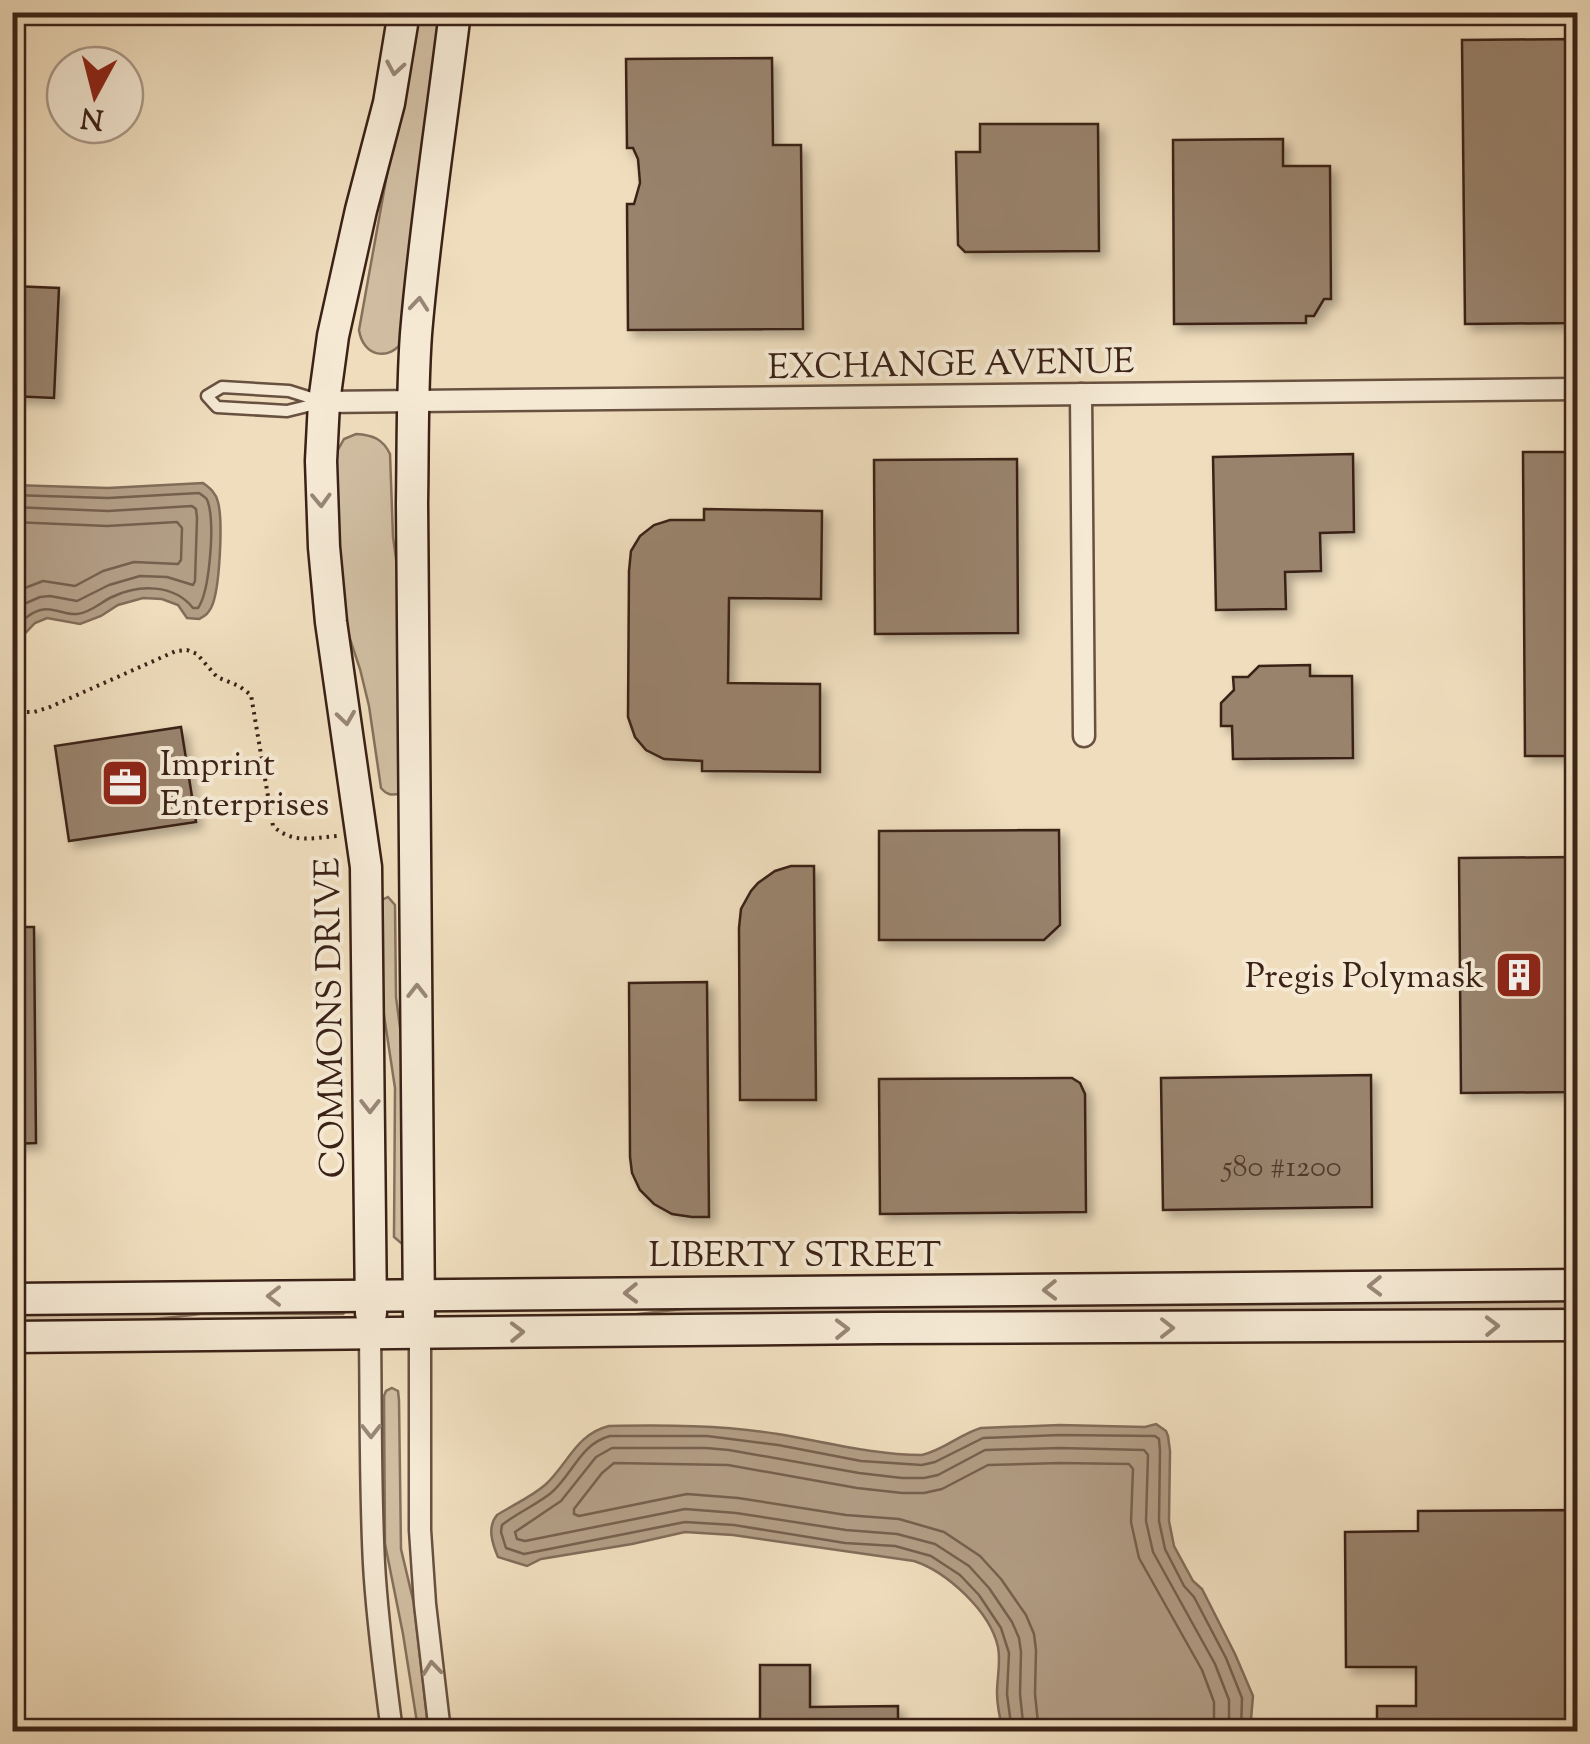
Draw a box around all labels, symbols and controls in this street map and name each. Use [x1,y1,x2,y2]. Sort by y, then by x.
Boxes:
north arrow [45,45,145,145]
one-way arrow [385,60,406,77]
text: N [79,96,106,138]
one-way arrow [408,296,429,312]
street label: EXCHANGE AVENUE [767,338,1135,395]
one-way arrow [311,492,332,508]
one-way arrow [334,710,355,727]
place label: Imprint Enterprises [160,741,329,832]
office icon: Imprint Enterprises [99,757,151,809]
street label: COMMONS DRIVE [304,857,361,1179]
building icon: Pregis Polymask [1493,949,1545,1001]
place label: Pregis Polymask [1245,953,1484,1004]
one-way arrow [407,982,428,998]
one-way arrow [359,1098,380,1114]
house number: 580 #1200 [1220,1147,1342,1190]
street label: LIBERTY STREET [649,1232,941,1283]
one-way arrow [1367,1276,1383,1297]
one-way arrow [1042,1279,1058,1300]
one-way arrow [623,1282,638,1304]
one-way arrow [265,1286,281,1307]
one-way arrow [1485,1316,1501,1337]
one-way arrow [1160,1317,1176,1339]
one-way arrow [835,1318,851,1339]
one-way arrow [510,1321,526,1343]
one-way arrow [360,1424,382,1440]
one-way arrow [422,1659,443,1675]

